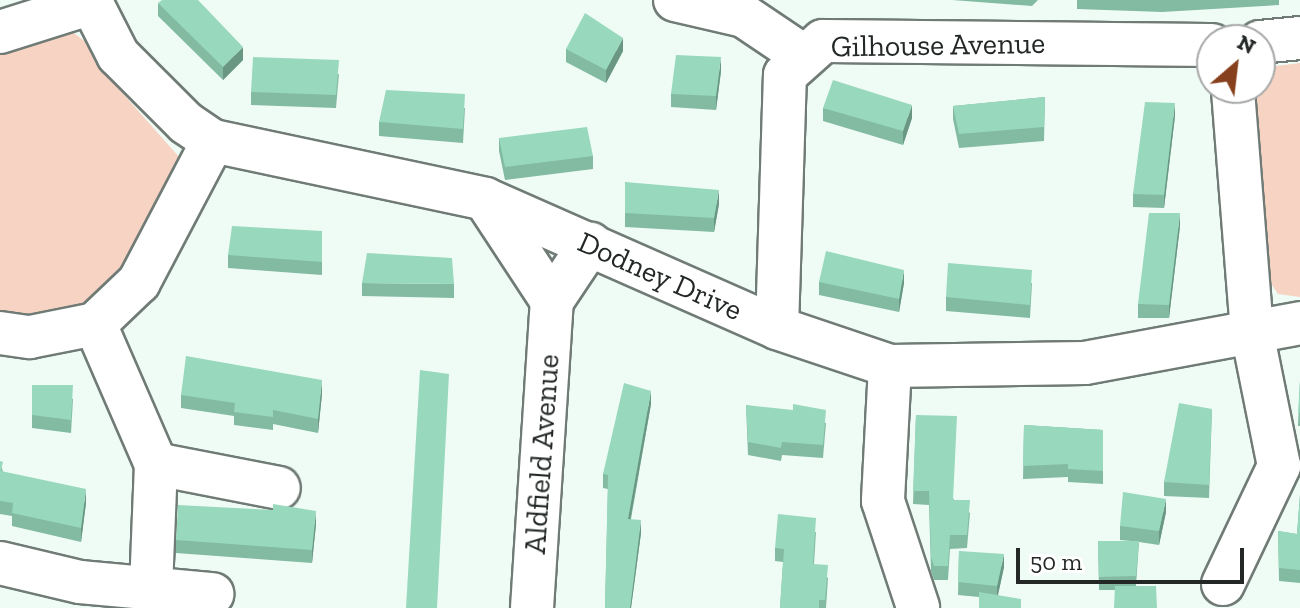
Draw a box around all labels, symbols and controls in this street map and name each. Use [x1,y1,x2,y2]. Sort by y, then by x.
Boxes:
north arrow [1196,24,1276,104]
street label: Gilhouse Avenue [830,25,1046,65]
text: N [1233,28,1260,60]
street label: Dodney Drive [572,224,748,328]
street label: Aldfield Avenue [517,352,567,556]
scale bar [1020,532,1248,582]
text: 50 m [1030,547,1082,576]

